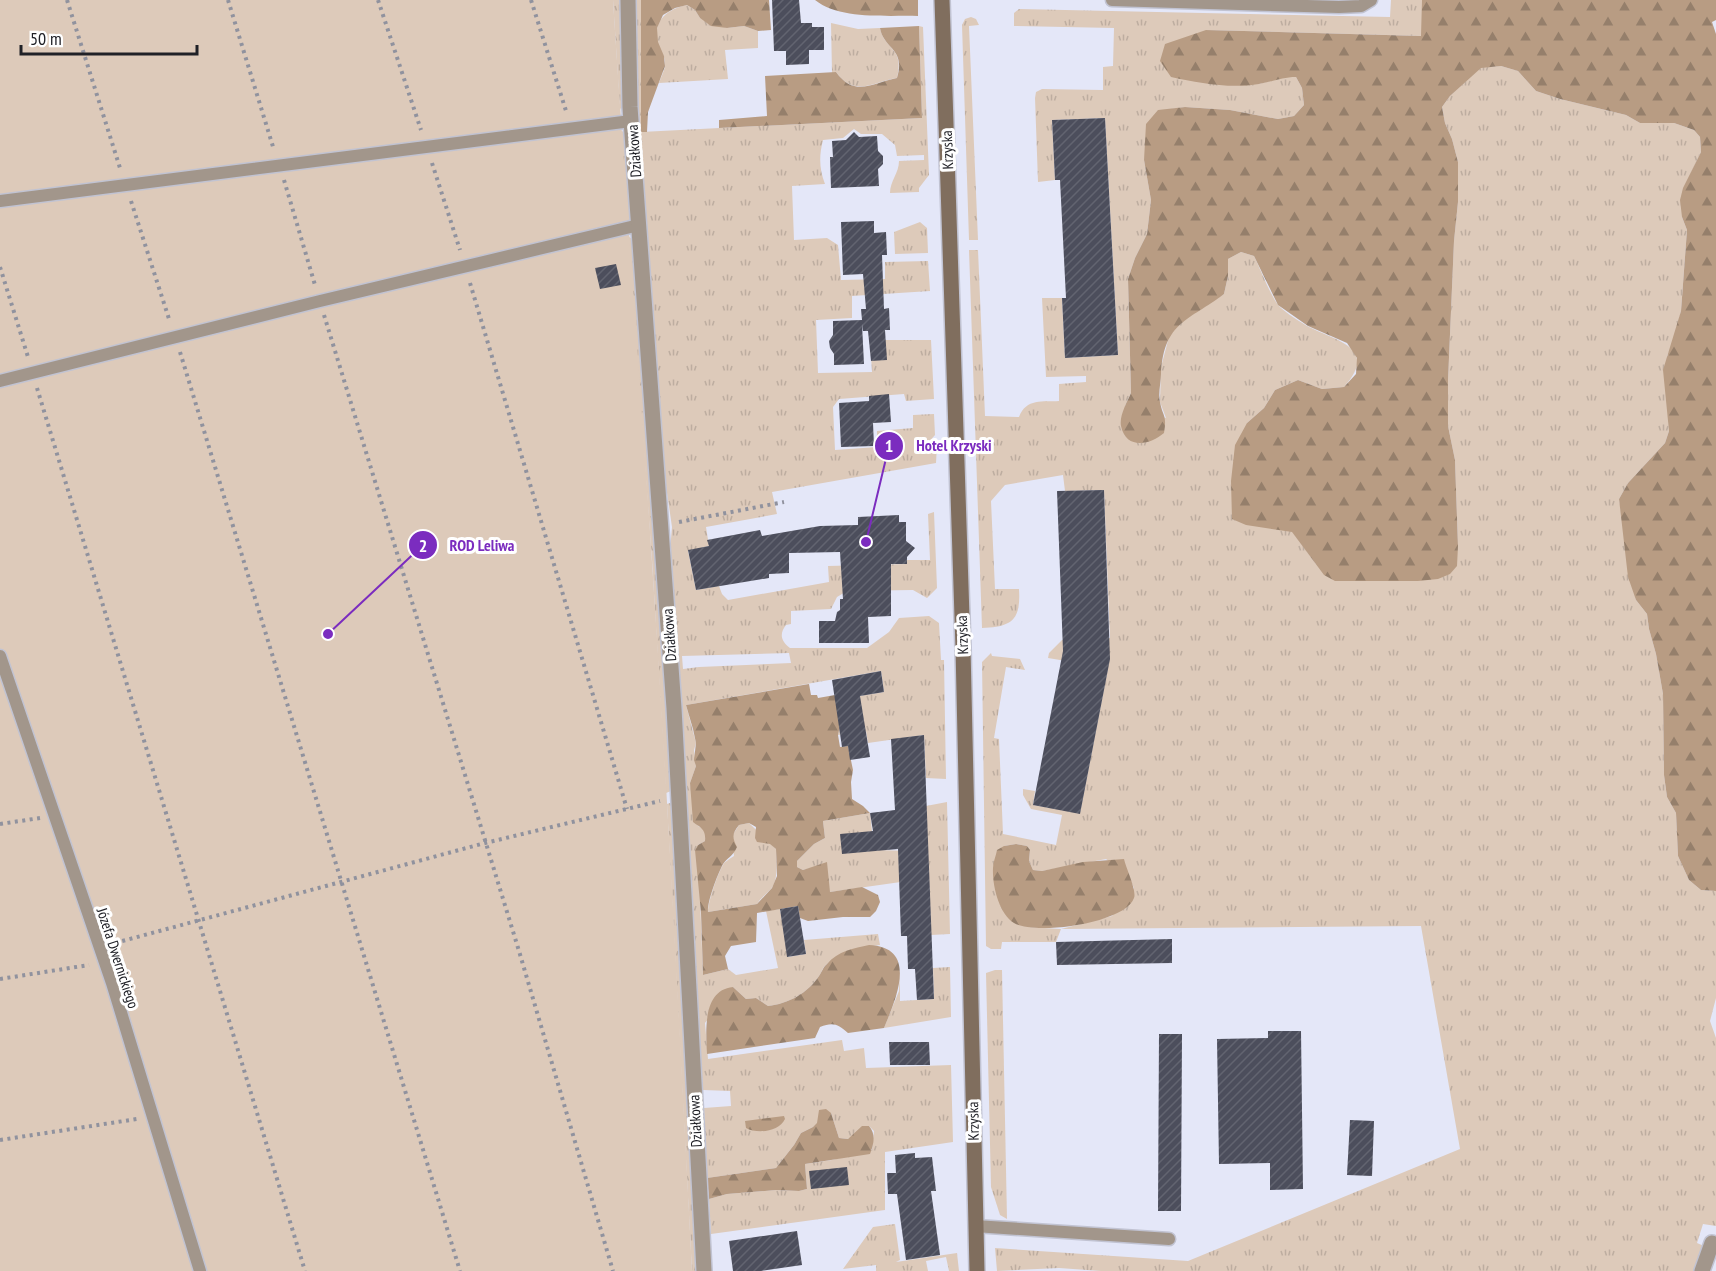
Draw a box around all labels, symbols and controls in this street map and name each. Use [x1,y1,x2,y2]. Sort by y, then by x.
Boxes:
scale bar [21,18,196,56]
text: 50 m [30,27,62,50]
street label: Działkowa [623,124,645,178]
street label: Krzyska [937,130,957,170]
callout: Hotel Krzyski [874,429,1004,463]
text: 1 [885,434,893,457]
text: Hotel Krzyski [916,435,992,455]
callout: ROD Leliwa [408,528,527,562]
text: 2 [419,534,427,557]
text: ROD Leliwa [450,535,515,555]
street label: Działkowa [658,608,680,662]
street label: Krzyska [952,615,972,655]
street label: Józefa Dwernickiego [93,904,143,1011]
street label: Działkowa [684,1094,706,1148]
street label: Krzyska [963,1101,983,1141]

